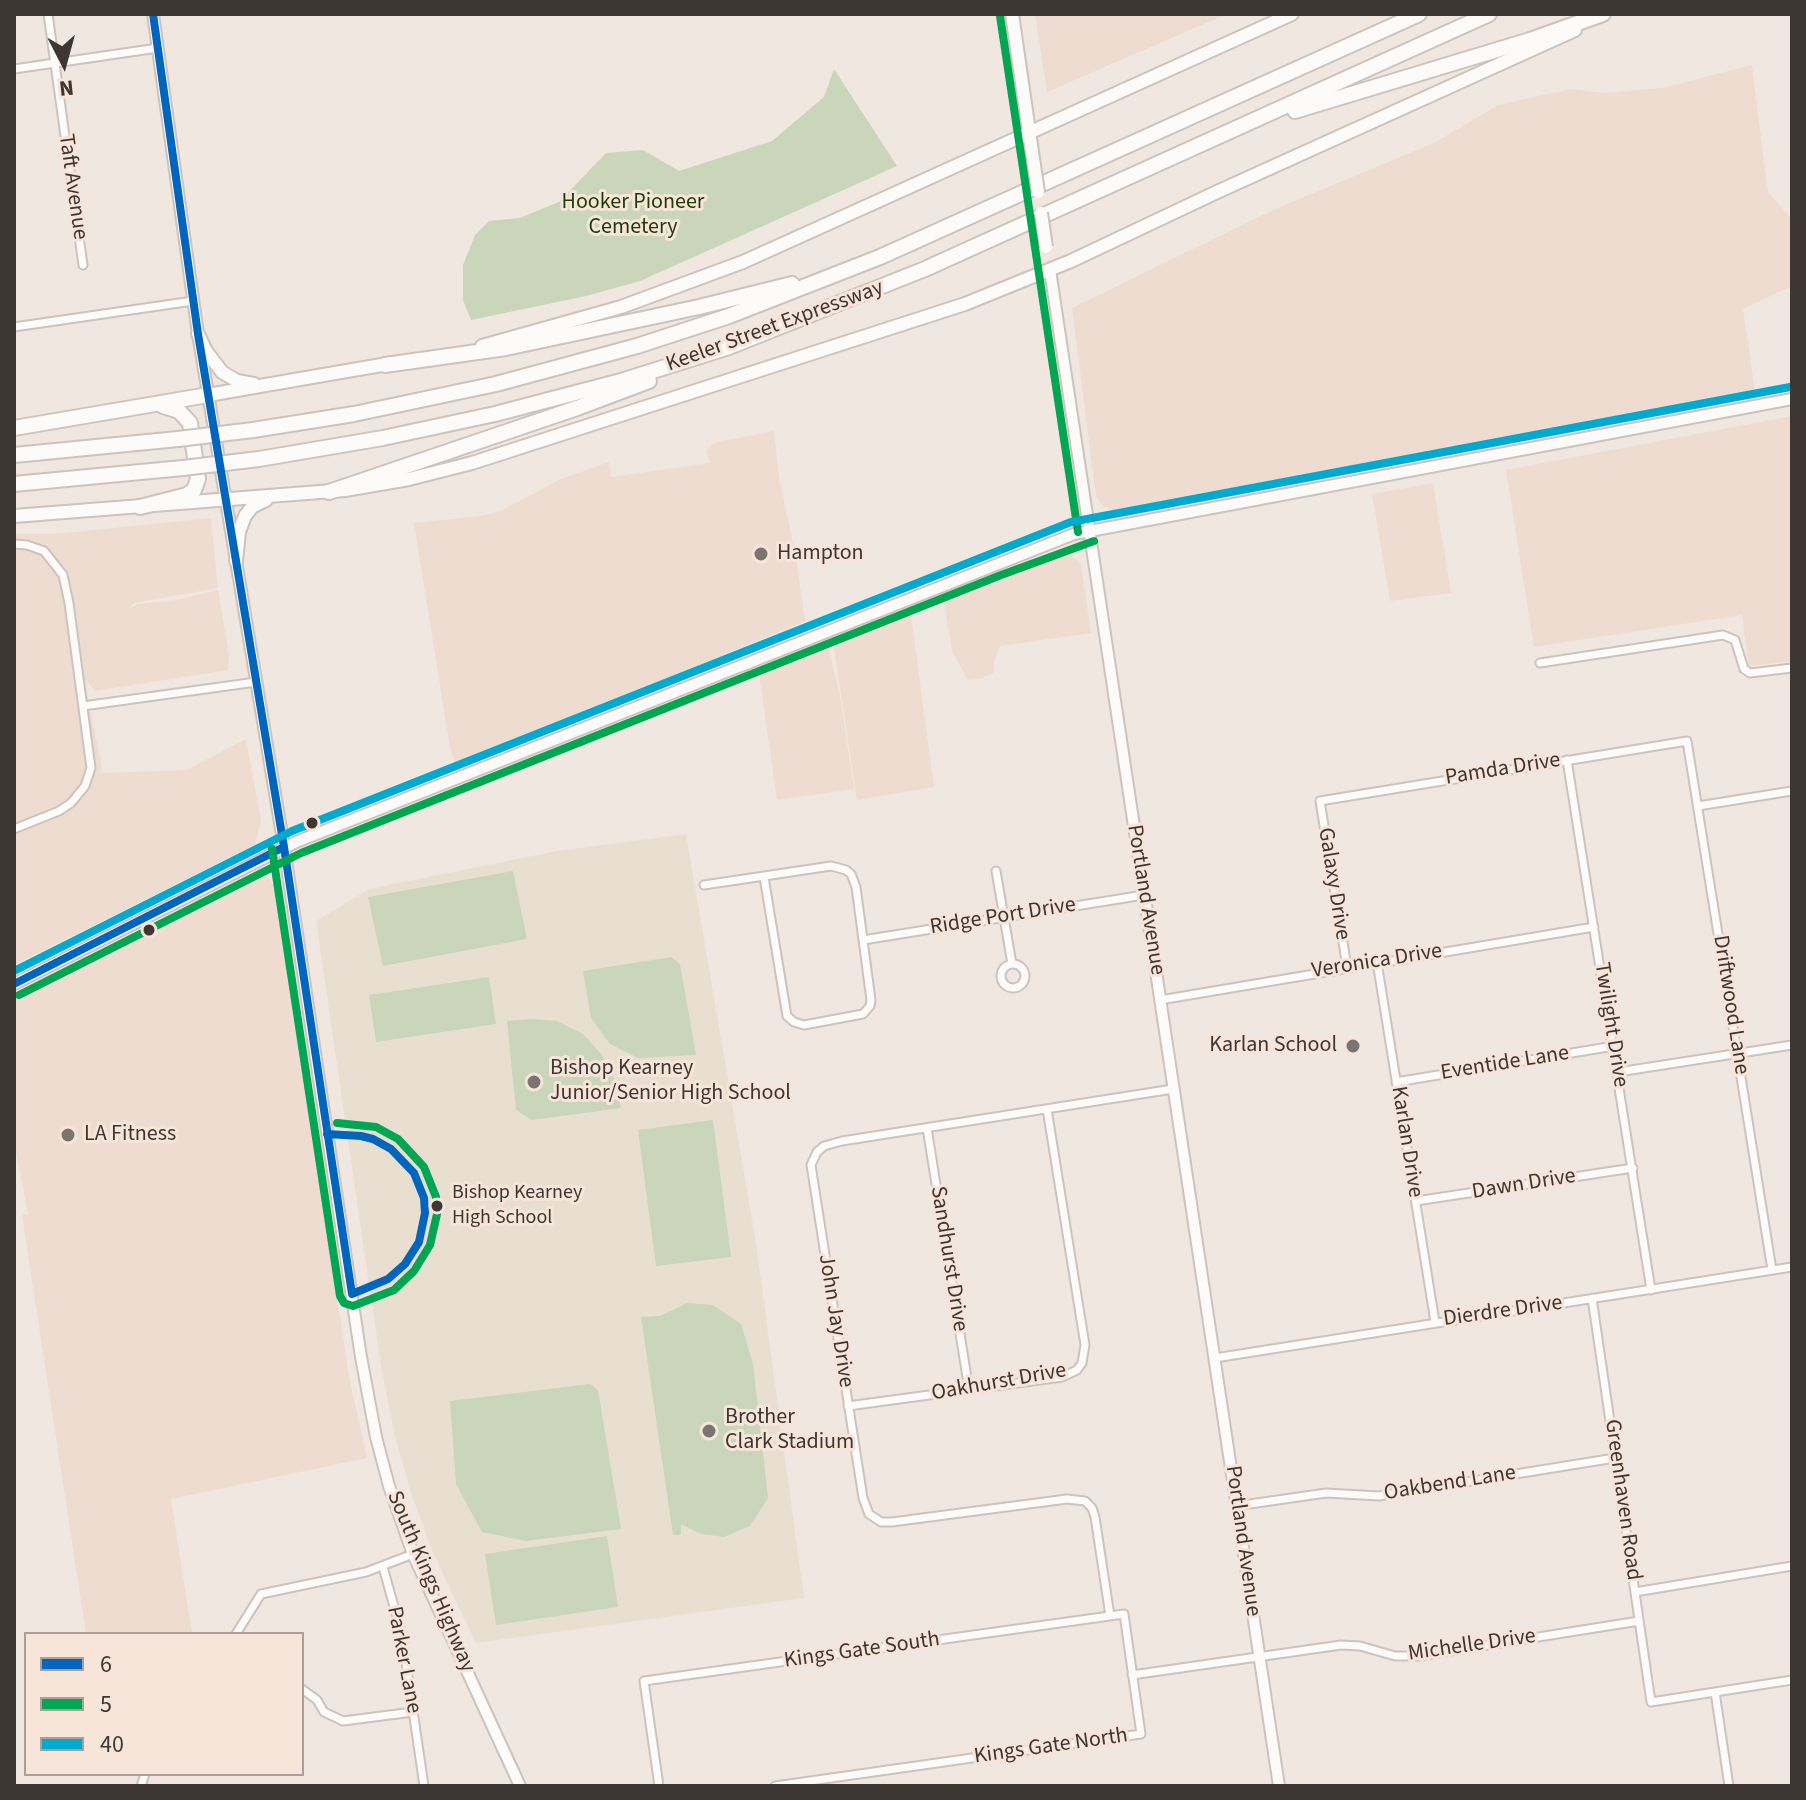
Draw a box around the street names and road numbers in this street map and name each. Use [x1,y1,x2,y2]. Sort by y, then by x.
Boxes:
street label: Taft Avenue [52,132,92,242]
street label: Keeler Street Expressway [663,275,887,379]
street label: Pamda Drive [1444,748,1562,792]
street label: Portland Avenue [1120,823,1170,977]
street label: Galaxy Drive [1311,826,1355,942]
street label: Ridge Port Drive [928,892,1078,942]
street label: Driftwood Lane [1706,934,1754,1076]
street label: Veronica Drive [1310,939,1444,985]
street label: Twilight Drive [1587,961,1633,1089]
street label: Eventide Lane [1439,1041,1571,1087]
street label: Karlan Drive [1384,1084,1428,1200]
street label: Dawn Drive [1470,1164,1578,1206]
street label: Sandhurst Drive [923,1184,973,1334]
street label: John Jay Drive [811,1252,859,1390]
street label: Dierdre Drive [1442,1291,1564,1333]
street label: Oakhurst Drive [930,1358,1068,1408]
street label: Greenhaven Road [1598,1418,1646,1582]
street label: Oakbend Lane [1382,1461,1518,1507]
street label: Portland Avenue [1218,1464,1266,1618]
street label: South Kings Highway [380,1488,480,1676]
street label: Parker Lane [380,1604,426,1716]
street label: Michelle Drive [1407,1624,1537,1668]
street label: Kings Gate South [783,1627,941,1675]
street label: Kings Gate North [972,1723,1130,1771]

